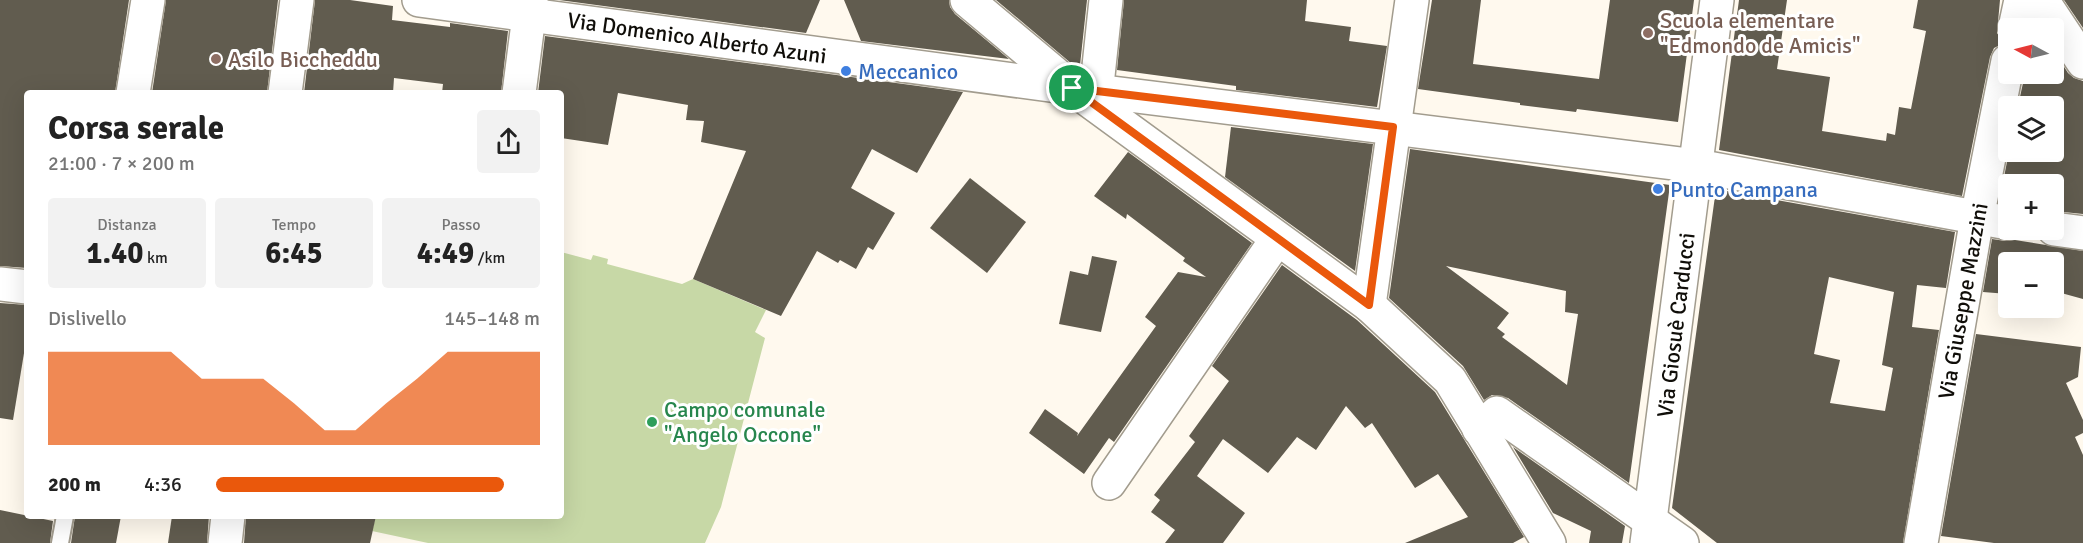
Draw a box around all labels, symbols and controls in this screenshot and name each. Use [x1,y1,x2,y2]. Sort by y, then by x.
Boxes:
street label: Via Domenico Alberto Azuni [566,6,828,70]
place label: Scuola elementare "Edmondo de Amicis" [1660,7,1860,59]
north arrow [1998,18,2064,84]
map controls [1998,18,2064,318]
marker: Scuola elementare "Edmondo de Amicis" [1641,26,1655,40]
place label: Asilo Biccheddu [228,46,378,73]
marker: Asilo Biccheddu [209,52,223,66]
place label: Meccanico [858,58,958,85]
pin [1046,62,1097,113]
marker: Meccanico [839,64,853,78]
icon: arrive [1055,71,1088,104]
button: layers [1998,96,2064,162]
text: Corsa serale [48,108,224,149]
button: share [477,110,540,173]
text: 21:00 · 7 × 200 m [48,151,195,176]
button: + [1998,174,2064,240]
place label: Punto Campana [1670,176,1818,203]
marker: Punto Campana [1651,182,1665,196]
street label: Via Giuseppe Mazzini [1932,201,1994,401]
text: Distanza [97,215,157,235]
text: Tempo [272,215,316,235]
text: Passo [441,215,481,235]
street label: Via Giosuè Carducci [1651,231,1701,419]
text: 1.40 [86,235,143,272]
text: 6:45 [265,235,323,272]
text: 4:49 [417,235,474,272]
text: km [143,248,168,268]
text: /km [474,248,505,268]
button: − [1998,252,2064,318]
text: Dislivello [48,306,127,331]
text: 145–148 m [444,306,540,331]
place label: Campo comunale "Angelo Occone" [664,396,825,448]
marker: Campo comunale "Angelo Occone" [645,415,659,429]
text: 200 m [48,472,101,497]
text: 4:36 [144,472,182,497]

